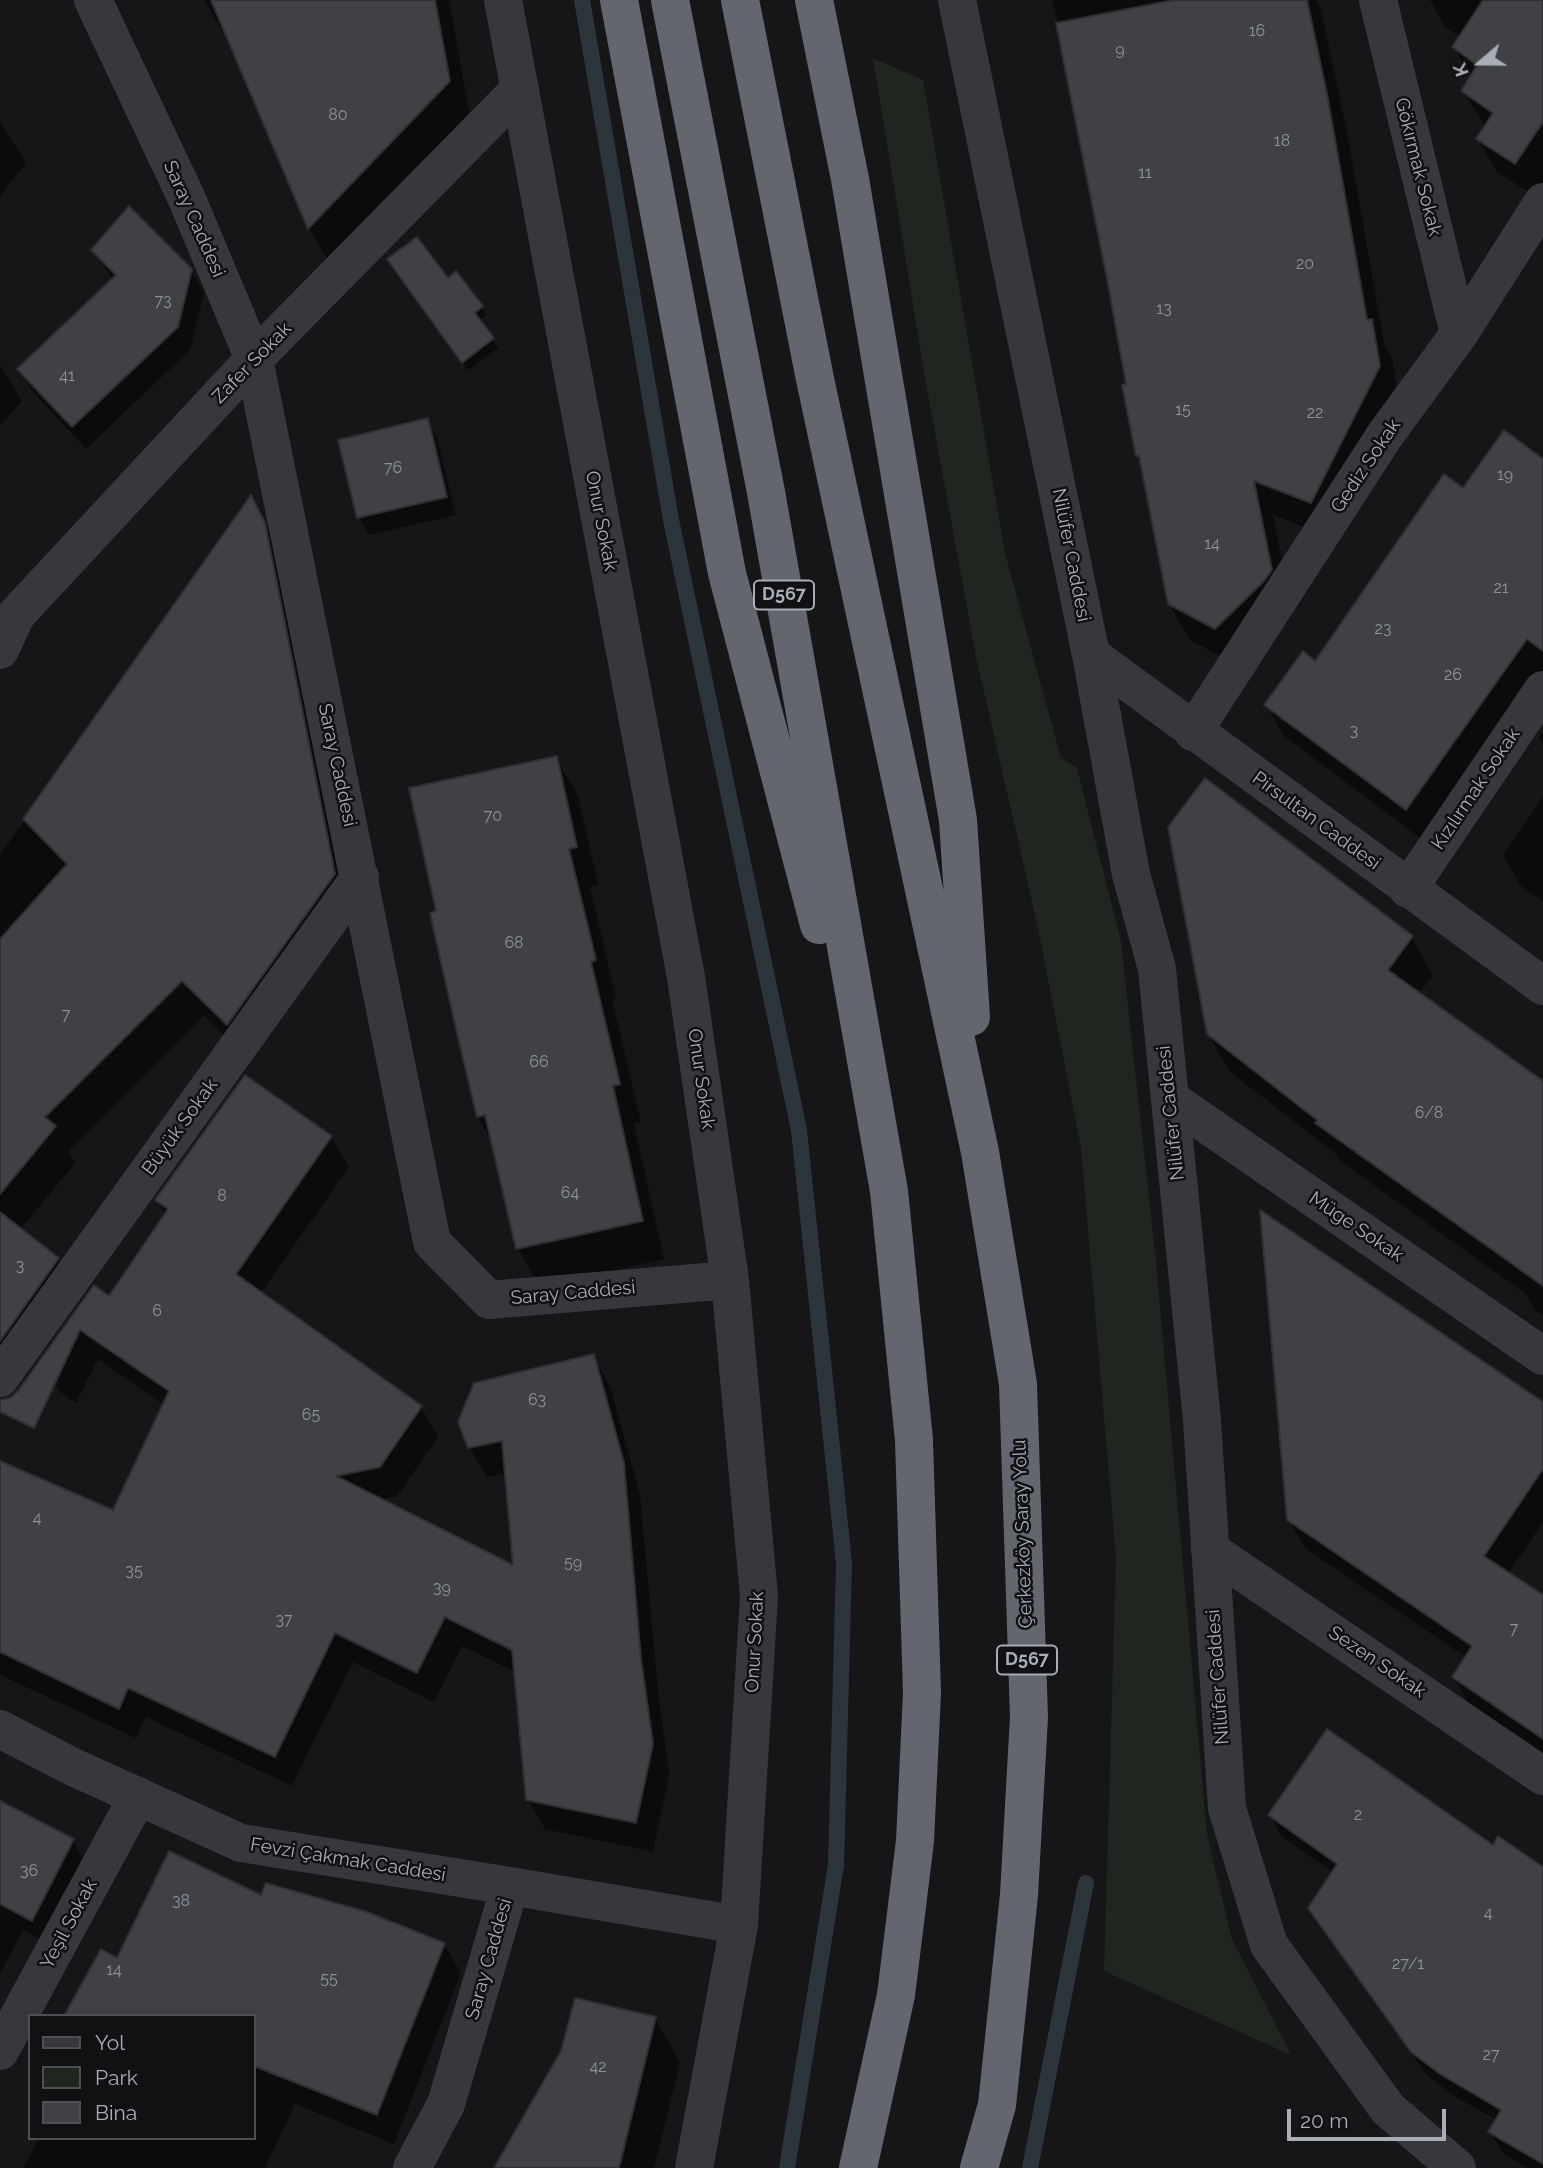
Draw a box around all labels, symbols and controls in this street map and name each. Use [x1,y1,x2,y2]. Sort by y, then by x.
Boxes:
house number: 16 [1249,21,1265,41]
north arrow [1445,28,1515,98]
house number: 9 [1115,40,1125,60]
text: K [1448,60,1473,80]
street label: Gökırmak Sokak [1390,95,1446,239]
house number: 80 [328,105,348,125]
house number: 18 [1274,131,1290,151]
street label: Saray Caddesi [158,157,230,281]
house number: 11 [1138,163,1152,183]
house number: 20 [1296,254,1314,274]
house number: 73 [154,291,172,311]
house number: 13 [1156,299,1172,319]
street label: Zafer Sokak [208,318,296,408]
house number: 41 [59,366,75,386]
house number: 15 [1175,400,1191,420]
house number: 22 [1307,403,1323,423]
street label: Gediz Sokak [1326,415,1406,517]
house number: 76 [384,458,402,478]
house number: 19 [1497,465,1513,485]
street label: Onur Sokak [580,469,622,573]
street label: Nilüfer Caddesi [1047,486,1095,624]
house number: 14 [1204,534,1220,554]
house number: 21 [1493,578,1509,598]
road number: D567 [754,580,814,610]
house number: 23 [1375,619,1391,639]
house number: 26 [1444,665,1462,685]
street label: Saray Caddesi [313,701,361,829]
house number: 3 [1350,721,1358,741]
street label: Kızılırmak Sokak [1427,724,1525,854]
street label: Pirsultan Caddesi [1248,767,1384,875]
house number: 70 [484,806,502,826]
house number: 68 [504,933,524,953]
house number: 7 [62,1005,70,1025]
street label: Onur Sokak [683,1027,719,1131]
street label: Nilüfer Caddesi [1153,1044,1189,1182]
house number: 66 [529,1052,549,1072]
street label: Büyük Sokak [137,1074,223,1180]
house number: 6/8 [1415,1103,1443,1123]
house number: 64 [561,1183,579,1203]
house number: 8 [217,1186,227,1206]
street label: Müge Sokak [1304,1187,1408,1267]
house number: 3 [16,1256,24,1276]
street label: Saray Caddesi [510,1276,636,1310]
house number: 6 [152,1301,162,1321]
house number: 63 [528,1390,546,1410]
house number: 65 [302,1405,320,1425]
street label: Çerkezköy Saray Yolu [1008,1439,1038,1629]
house number: 4 [33,1508,41,1528]
house number: 59 [564,1553,582,1573]
house number: 35 [125,1561,143,1581]
house number: 39 [433,1578,451,1598]
street label: Onur Sokak [741,1591,769,1693]
street label: Nilüfer Caddesi [1202,1609,1234,1745]
house number: 37 [275,1610,293,1630]
house number: 7 [1510,1619,1518,1639]
street label: Sezen Sokak [1324,1621,1430,1703]
road number: D567 [997,1646,1057,1674]
house number: 2 [1354,1805,1362,1825]
street label: Fevzi Çakmak Caddesi [249,1833,447,1887]
house number: 36 [20,1861,38,1881]
street label: Yeşil Sokak [36,1875,102,1973]
house number: 38 [172,1891,190,1911]
street label: Saray Caddesi [461,1896,517,2022]
house number: 4 [1484,1903,1492,1923]
house number: 27/1 [1392,1954,1424,1974]
house number: 14 [106,1960,122,1980]
house number: 55 [320,1969,338,1989]
legend [28,2014,256,2140]
text: Yol [95,2030,125,2055]
house number: 27 [1483,2045,1499,2065]
house number: 42 [589,2057,607,2077]
text: Park [95,2065,138,2090]
scale bar [1291,2094,1450,2138]
text: Bina [95,2100,137,2125]
text: 20 m [1300,2108,1348,2133]

